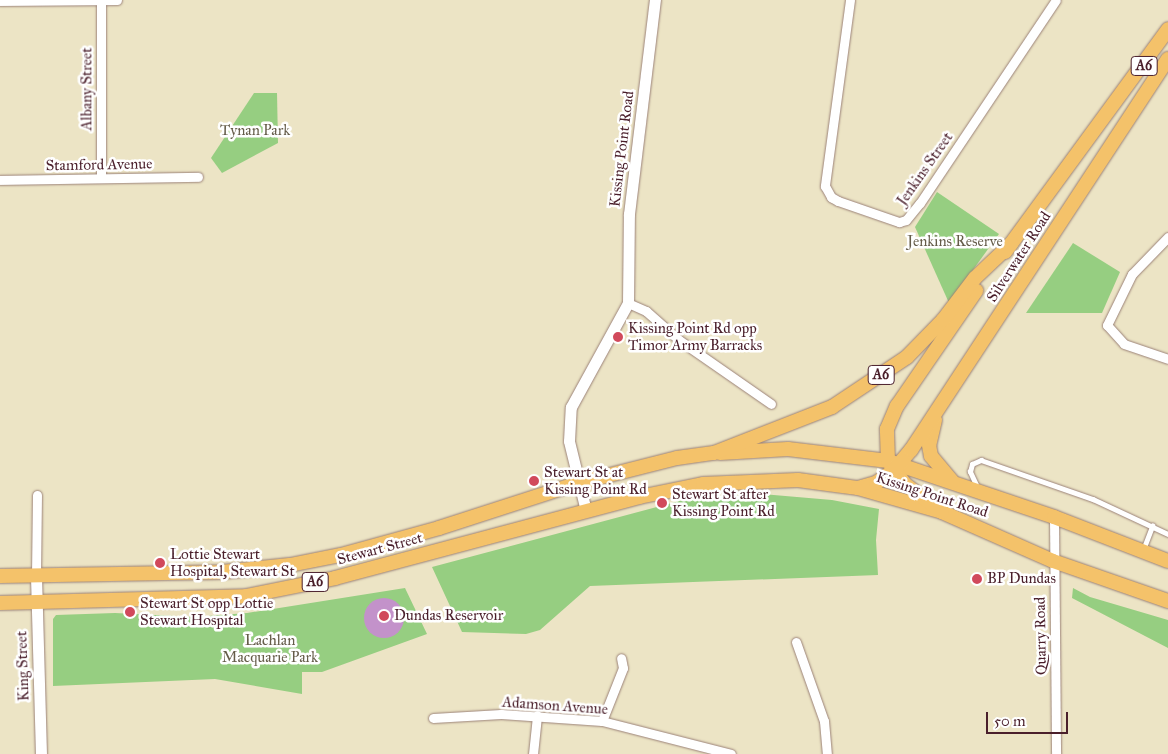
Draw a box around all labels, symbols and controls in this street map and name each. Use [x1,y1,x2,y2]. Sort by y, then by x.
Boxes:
street label: Albany Street [78,47,96,131]
road number: A6 [1130,54,1158,78]
street label: Kissing Point Road [606,90,638,208]
park label: Tynan Park [220,122,290,140]
street label: Jenkins Street [893,129,957,209]
street label: Stamford Avenue [45,155,153,175]
street label: Silverwater Road [983,208,1055,306]
park label: Jenkins Reserve [907,233,1003,251]
place label: Kissing Point Rd opp Timor Army Barracks [628,319,762,354]
marker: Kissing Point Rd opp Timor Army Barracks [612,331,624,343]
road number: A6 [867,364,895,386]
place label: Stewart St at Kissing Point Rd [544,463,647,498]
street label: Kissing Point Road [874,468,990,522]
marker: Stewart St at Kissing Point Rd [528,475,540,487]
place label: Stewart St after Kissing Point Rd [672,485,775,520]
marker: Stewart St after Kissing Point Rd [656,497,668,509]
street label: Stewart Street [335,529,425,569]
place label: Lottie Stewart Hospital, Stewart St [170,545,295,580]
marker: Lottie Stewart Hospital, Stewart St [154,557,166,569]
road number: A6 [301,570,329,594]
place label: BP Dundas [987,570,1056,588]
marker: BP Dundas [971,573,983,585]
place label: Stewart St opp Lottie Stewart Hospital [140,594,273,629]
street label: Quarry Road [1031,597,1051,675]
marker: Stewart St opp Lottie Stewart Hospital [124,606,136,618]
place label: Dundas Reservoir [394,607,503,625]
marker: Dundas Reservoir [378,610,390,622]
street label: King Street [13,631,33,701]
park label: Lachlan Macquarie Park [222,631,318,666]
street label: Adamson Avenue [501,693,609,719]
scale bar [988,702,1070,734]
text: 50 m [994,712,1026,730]

